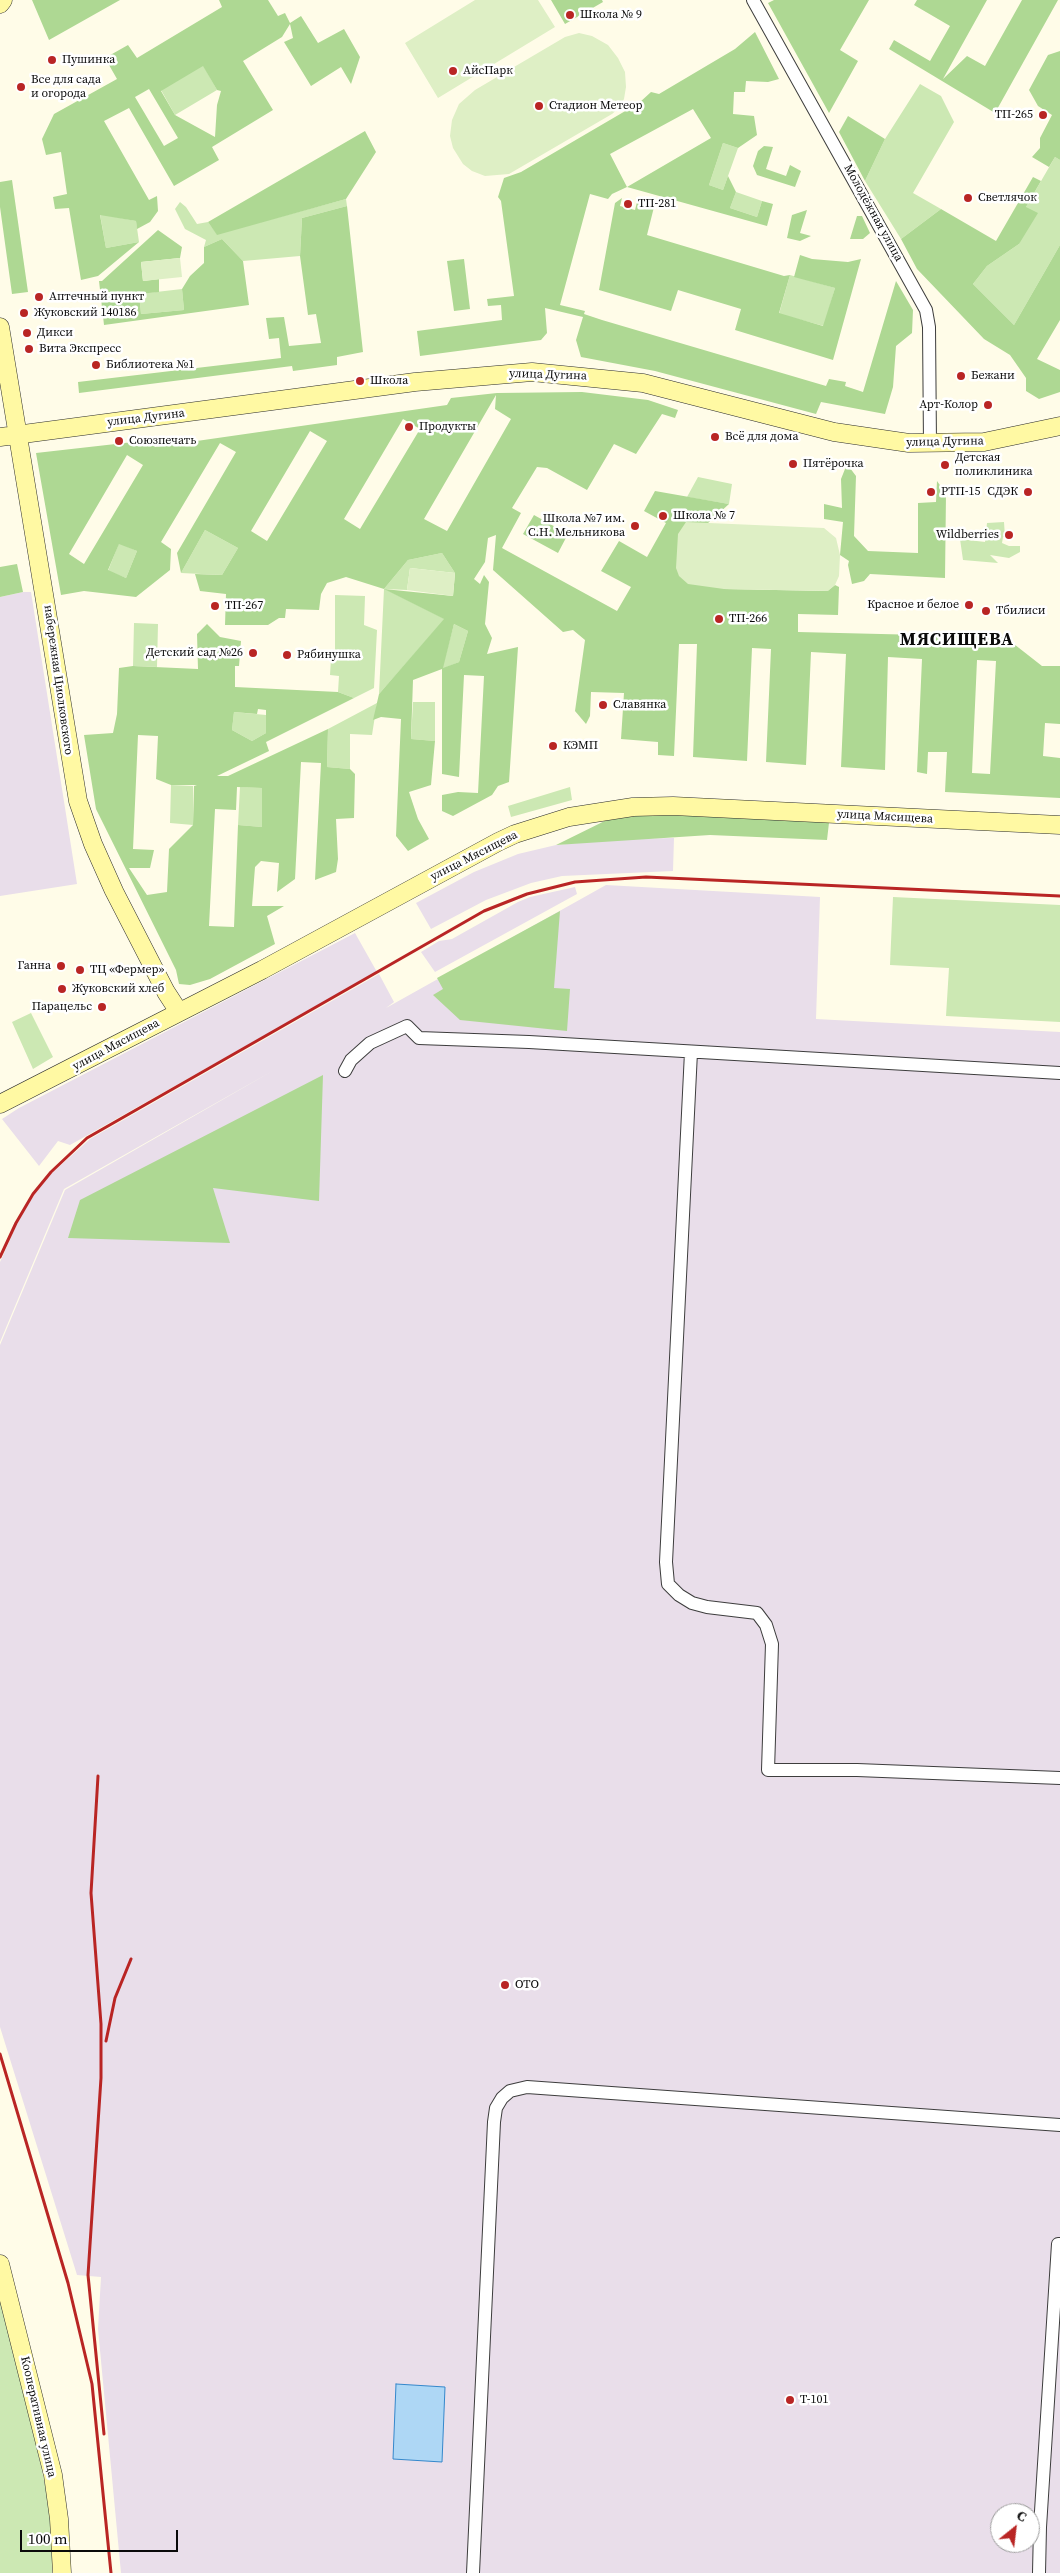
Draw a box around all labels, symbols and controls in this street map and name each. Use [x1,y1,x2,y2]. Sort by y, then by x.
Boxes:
place label: Школа № 9 [580,8,642,22]
marker: Школа № 9 [564,9,576,21]
place label: Пушинка [62,53,115,67]
marker: Пушинка [46,54,58,66]
place label: АйсПарк [463,64,513,78]
marker: АйсПарк [447,65,459,77]
place label: Все для сада и огорода [31,73,101,101]
marker: Все для сада и огорода [15,81,27,93]
place label: Стадион Метеор [549,99,643,113]
marker: Стадион Метеор [533,100,545,112]
place label: ТП-265 [995,108,1033,122]
marker: ТП-265 [1037,109,1049,121]
street label: Молодёжная улица [840,162,906,264]
place label: Светлячок [978,191,1037,205]
marker: Светлячок [962,192,974,204]
place label: ТП-281 [638,197,676,211]
marker: ТП-281 [622,198,634,210]
place label: Аптечный пункт [49,290,144,304]
marker: Аптечный пункт [33,291,45,303]
place label: Жуковский 140186 [34,306,137,320]
marker: Жуковский 140186 [18,307,30,319]
place label: Дикси [37,326,73,340]
marker: Дикси [21,327,33,339]
place label: Вита Экспресс [39,342,121,356]
marker: Вита Экспресс [23,343,35,355]
place label: Библиотека №1 [106,358,194,372]
marker: Библиотека №1 [90,359,102,371]
street label: улица Дугина [509,366,587,384]
place label: Бежани [971,369,1015,383]
marker: Бежани [955,370,967,382]
place label: Школа [370,374,408,388]
marker: Школа [354,375,366,387]
place label: Арт-Колор [919,398,978,412]
marker: Арт-Колор [982,399,994,411]
street label: улица Дугина [107,406,185,430]
place label: Продукты [419,420,476,434]
marker: Продукты [403,421,415,433]
place label: Всё для дома [725,430,799,444]
marker: Всё для дома [709,431,721,443]
place label: Союзпечать [129,434,196,448]
street label: улица Дугина [906,434,984,450]
marker: Союзпечать [113,435,125,447]
place label: Детская поликлиника [955,451,1033,479]
place label: Пятёрочка [803,457,864,471]
marker: Пятёрочка [787,458,799,470]
marker: Детская поликлиника [939,459,951,471]
place label: РТП-15 [941,485,980,499]
place label: СДЭК [987,485,1018,499]
marker: РТП-15 [925,486,937,498]
marker: СДЭК [1022,486,1034,498]
place label: Школа № 7 [673,509,735,523]
marker: Школа № 7 [657,510,669,522]
place label: Школа №7 им. С.Н. Мельникова [528,512,625,540]
marker: Школа №7 им. С.Н. Мельникова [629,520,641,532]
place label: Wildberries [936,528,999,542]
marker: Wildberries [1003,529,1015,541]
place label: Красное и белое [867,598,959,612]
place label: ТП-267 [225,599,263,613]
marker: Красное и белое [963,599,975,611]
marker: ТП-267 [209,600,221,612]
street label: набережная Циолковского [40,604,76,756]
place label: Тбилиси [996,604,1046,618]
marker: Тбилиси [980,605,992,617]
place label: ТП-266 [729,612,767,626]
marker: ТП-266 [713,613,725,625]
district label: МЯСИЩЕВА [899,629,1015,651]
place label: Детский сад №26 [146,646,243,660]
marker: Детский сад №26 [247,647,259,659]
place label: Рябинушка [297,648,361,662]
marker: Рябинушка [281,649,293,661]
place label: Славянка [613,698,666,712]
marker: Славянка [597,699,609,711]
place label: КЭМП [563,739,598,753]
marker: КЭМП [547,740,559,752]
street label: улица Мясищева [837,807,933,827]
street label: улица Мясищева [428,828,520,884]
place label: Ганна [17,959,51,973]
marker: Ганна [55,960,67,972]
place label: ТЦ «Фермер» [90,963,164,977]
marker: ТЦ «Фермер» [74,964,86,976]
place label: Жуковский хлеб [72,982,164,996]
marker: Жуковский хлеб [56,983,68,995]
place label: Парацельс [32,1000,92,1014]
marker: Парацельс [96,1001,108,1013]
street label: улица Мясищева [70,1016,162,1074]
place label: ОТО [515,1978,539,1992]
marker: ОТО [499,1979,511,1991]
street label: Кооперативная улица [17,2355,59,2479]
place label: Т-101 [800,2393,828,2407]
marker: Т-101 [784,2394,796,2406]
north arrow [990,2503,1040,2553]
text: С [1013,2505,1030,2527]
scale bar [22,2520,180,2552]
text: 100 m [28,2528,68,2549]

